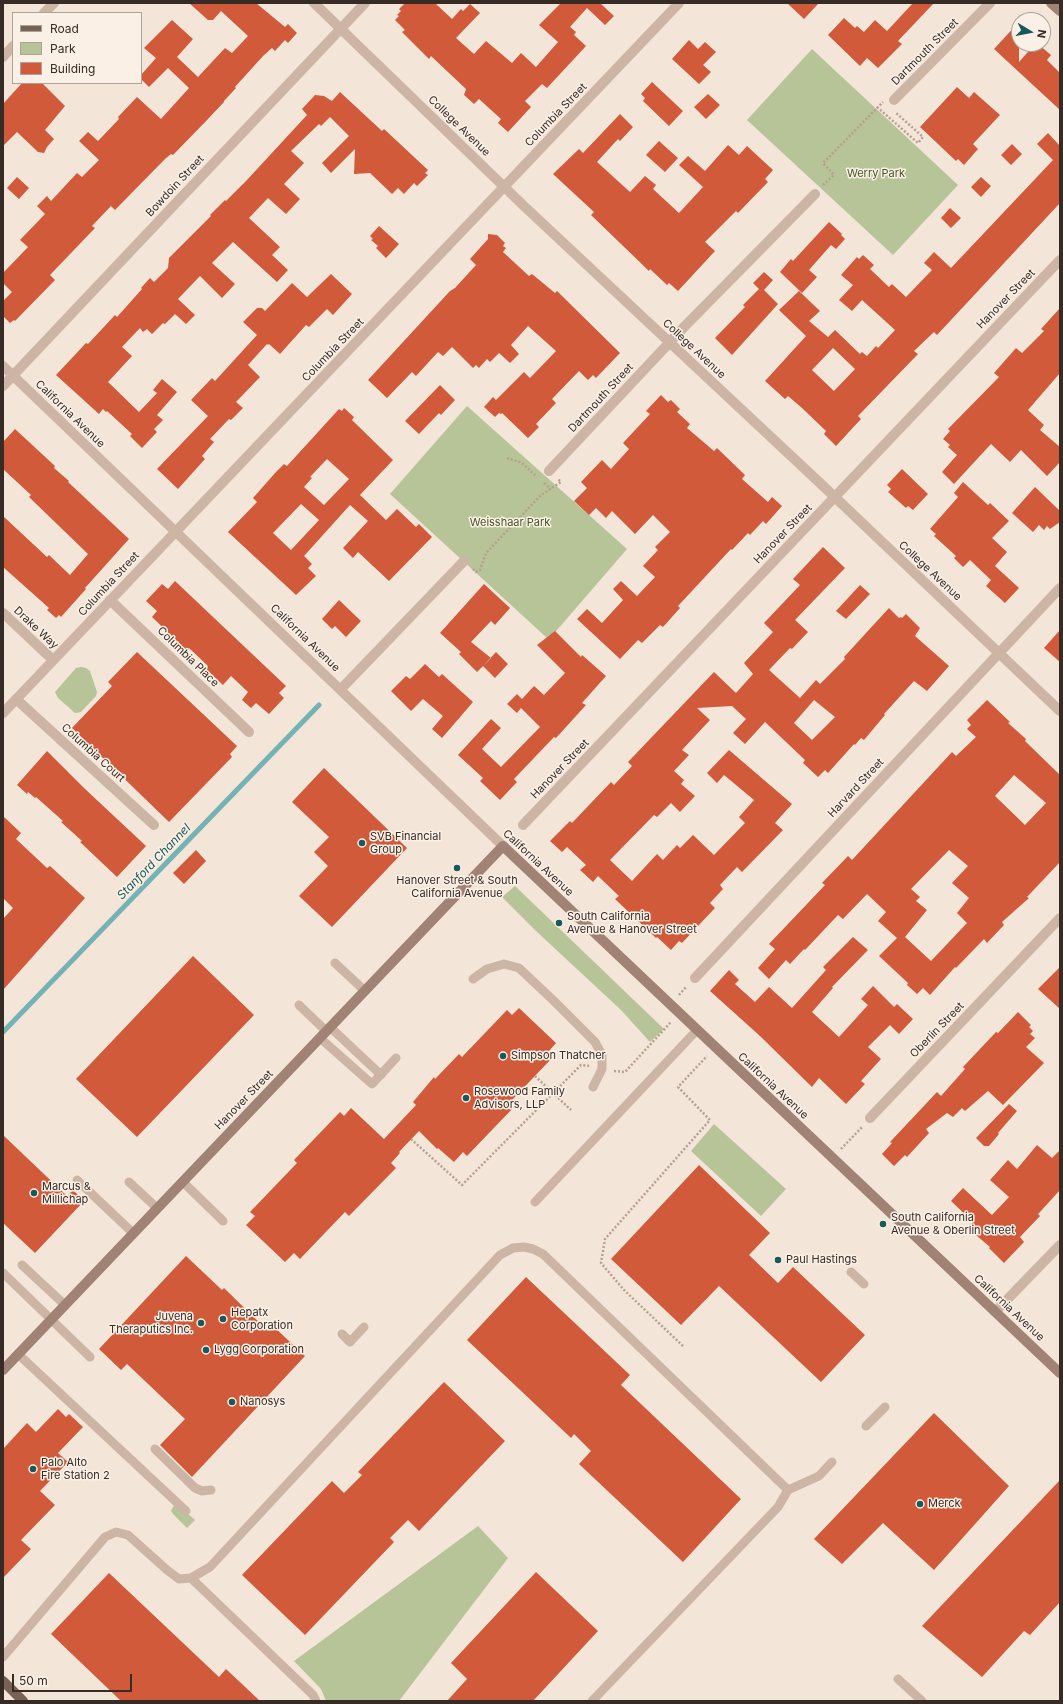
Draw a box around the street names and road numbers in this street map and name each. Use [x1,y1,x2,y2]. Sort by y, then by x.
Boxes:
street label: Dartmouth Street [889,16,961,88]
street label: Columbia Street [522,81,590,149]
street label: College Avenue [425,93,493,159]
street label: Bowdoin Street [143,153,207,219]
street label: Hanover Street [974,266,1038,332]
street label: Columbia Street [299,316,367,384]
street label: College Avenue [660,316,728,382]
street label: Dartmouth Street [566,361,636,435]
street label: California Avenue [33,378,107,450]
street label: Hanover Street [751,501,815,567]
street label: College Avenue [896,538,964,604]
street label: Columbia Street [76,549,142,619]
street label: California Avenue [268,602,342,674]
street label: Drake Way [11,604,61,652]
street label: Columbia Place [154,624,222,690]
street label: Columbia Court [58,721,128,785]
street label: Hanover Street [528,736,592,802]
street label: Harvard Street [825,756,887,820]
street label: California Avenue [500,827,576,899]
street label: Oberlin Street [907,1000,967,1060]
street label: California Avenue [735,1050,811,1122]
street label: Hanover Street [212,1067,276,1133]
street label: California Avenue [971,1272,1047,1344]

